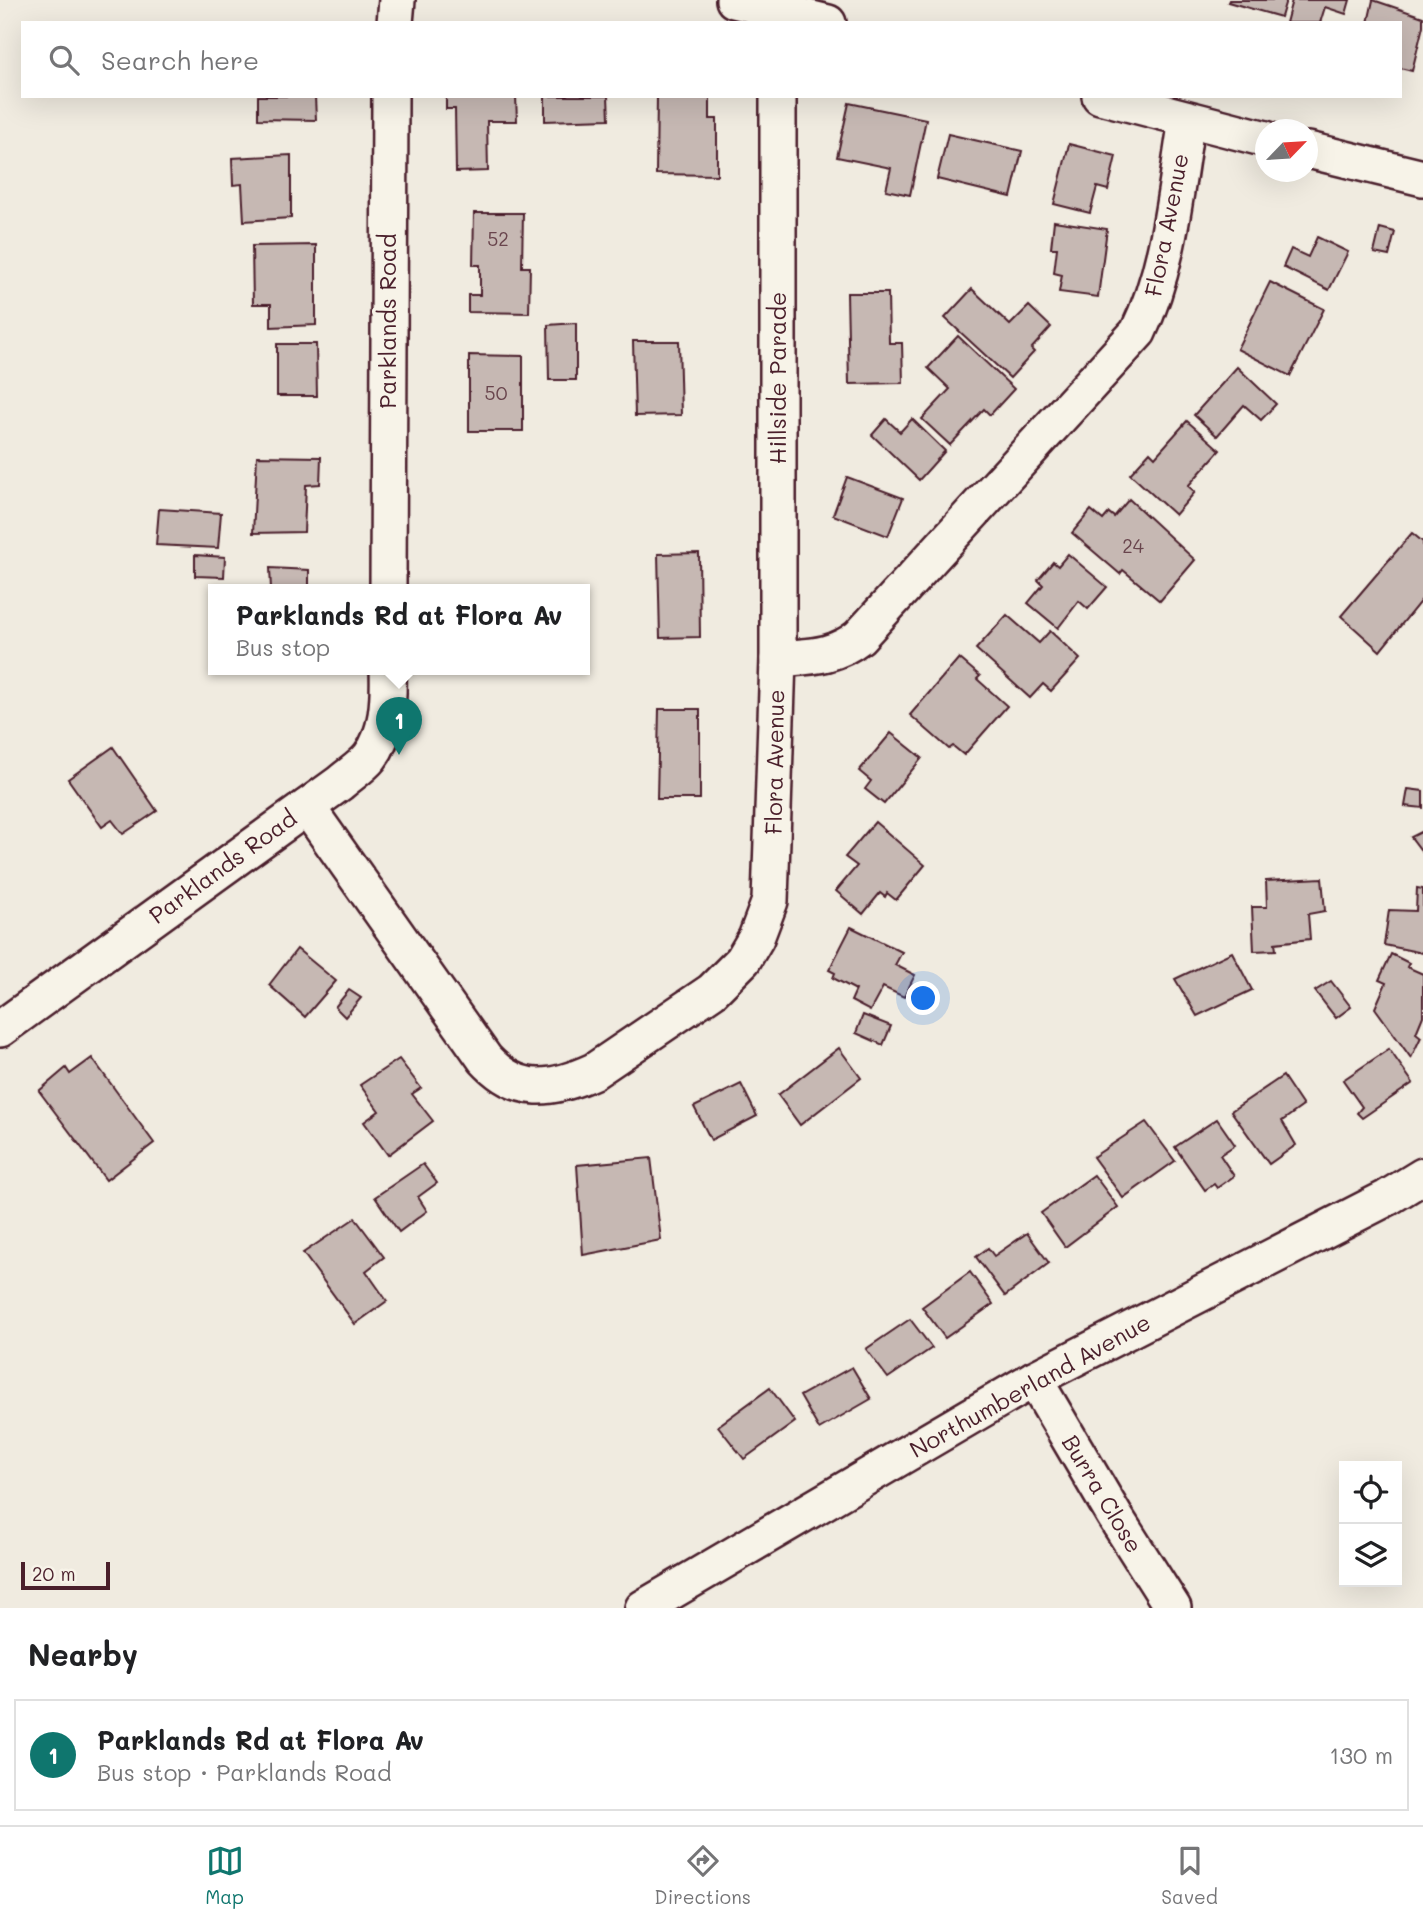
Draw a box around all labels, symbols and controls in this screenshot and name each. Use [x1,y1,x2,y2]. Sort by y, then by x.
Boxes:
search box [21,21,1402,98]
icon: search [45,41,83,79]
text: Search here [101,43,259,77]
north arrow [1255,119,1318,182]
street label: Flora Avenue [1137,151,1195,299]
house number: 52 [487,226,509,251]
street label: Parklands Road [372,233,402,409]
street label: Hillside Parade [762,292,792,464]
house number: 50 [485,380,508,405]
house number: 24 [1122,533,1144,558]
popup [208,584,590,675]
text: Parklands Rd at Flora Av [236,598,562,632]
text: Bus stop [236,632,330,662]
street label: Flora Avenue [758,689,790,835]
pin: 1 [376,697,422,755]
street label: Parklands Road [143,803,302,930]
your location [906,981,940,1015]
street label: Northumberland Avenue [904,1306,1155,1464]
street label: Burra Close [1056,1429,1150,1558]
map controls [1339,1461,1402,1587]
button: locate [1339,1461,1402,1524]
button: layers [1339,1524,1402,1587]
scale bar [21,1559,110,1591]
text: 20 m [32,1561,76,1586]
text: Nearby [28,1634,138,1674]
text: Parklands Rd at Flora Av [97,1723,424,1757]
text: 1 [48,1740,58,1770]
text: 130 m [1329,1740,1393,1770]
text: Bus stop · Parklands Road [97,1757,392,1787]
tab: Map [205,1842,244,1909]
tab: Directions [654,1842,751,1909]
tab: Saved [1161,1842,1218,1909]

